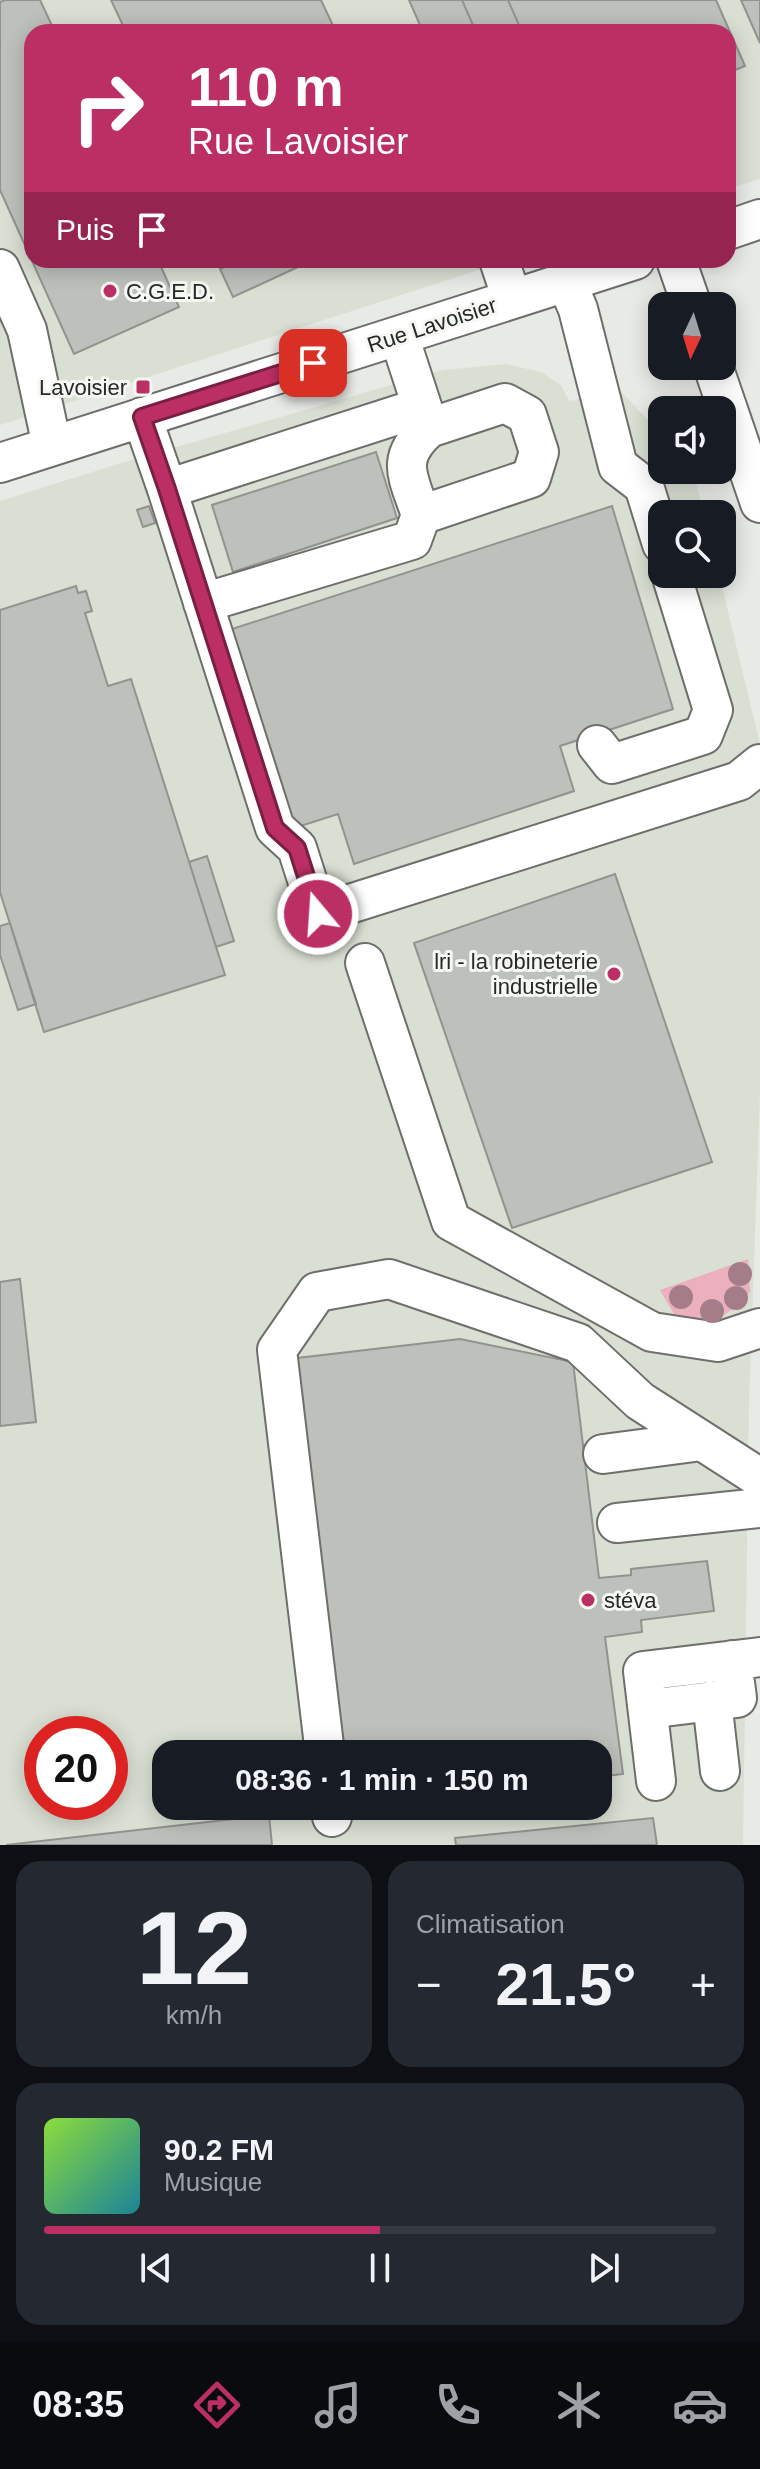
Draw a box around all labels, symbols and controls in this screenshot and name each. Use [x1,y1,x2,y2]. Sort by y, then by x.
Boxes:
text: 110 m [188,55,344,118]
icon: right [56,56,160,160]
text: Rue Lavoisier [188,121,408,162]
icon: arrive [130,208,174,252]
text: Puis [56,213,114,246]
place label: C.G.E.D. [126,279,214,304]
marker: C.G.E.D. [101,282,119,300]
street label: Rue Lavoisier [364,292,500,358]
north arrow [648,292,736,380]
map controls [648,292,736,588]
pin [279,329,347,397]
icon: arrive [291,341,335,385]
place label: Lavoisier [39,375,127,400]
marker: Lavoisier [134,378,152,396]
button: sound [648,396,736,484]
button: search [648,500,736,588]
position arrow [276,872,360,956]
place label: lri - la robineterie industrielle [434,949,598,999]
marker: lri - la robineterie industrielle [605,965,623,983]
place label: stéva [604,1588,657,1613]
marker: stéva [579,1591,597,1609]
speed limit sign: 20 [24,1716,128,1820]
text: 08:36 · 1 min · 150 m [235,1763,529,1796]
text: 12 [136,1890,252,2006]
text: Climatisation [416,1909,565,1939]
text: 21.5° [496,1951,636,2018]
text: − [416,1960,442,2009]
text: + [690,1960,716,2009]
text: km/h [166,2000,222,2030]
text: 90.2 FM [164,2133,274,2166]
text: Musique [164,2167,262,2197]
icon: previous [134,2246,178,2290]
icon: pause [358,2246,402,2290]
icon: next [582,2246,626,2290]
icon: directions [189,2377,245,2433]
icon: music [310,2377,366,2433]
icon: phone [430,2377,486,2433]
icon: climate [551,2377,607,2433]
icon: car [672,2377,728,2433]
text: 08:35 [32,2384,124,2425]

